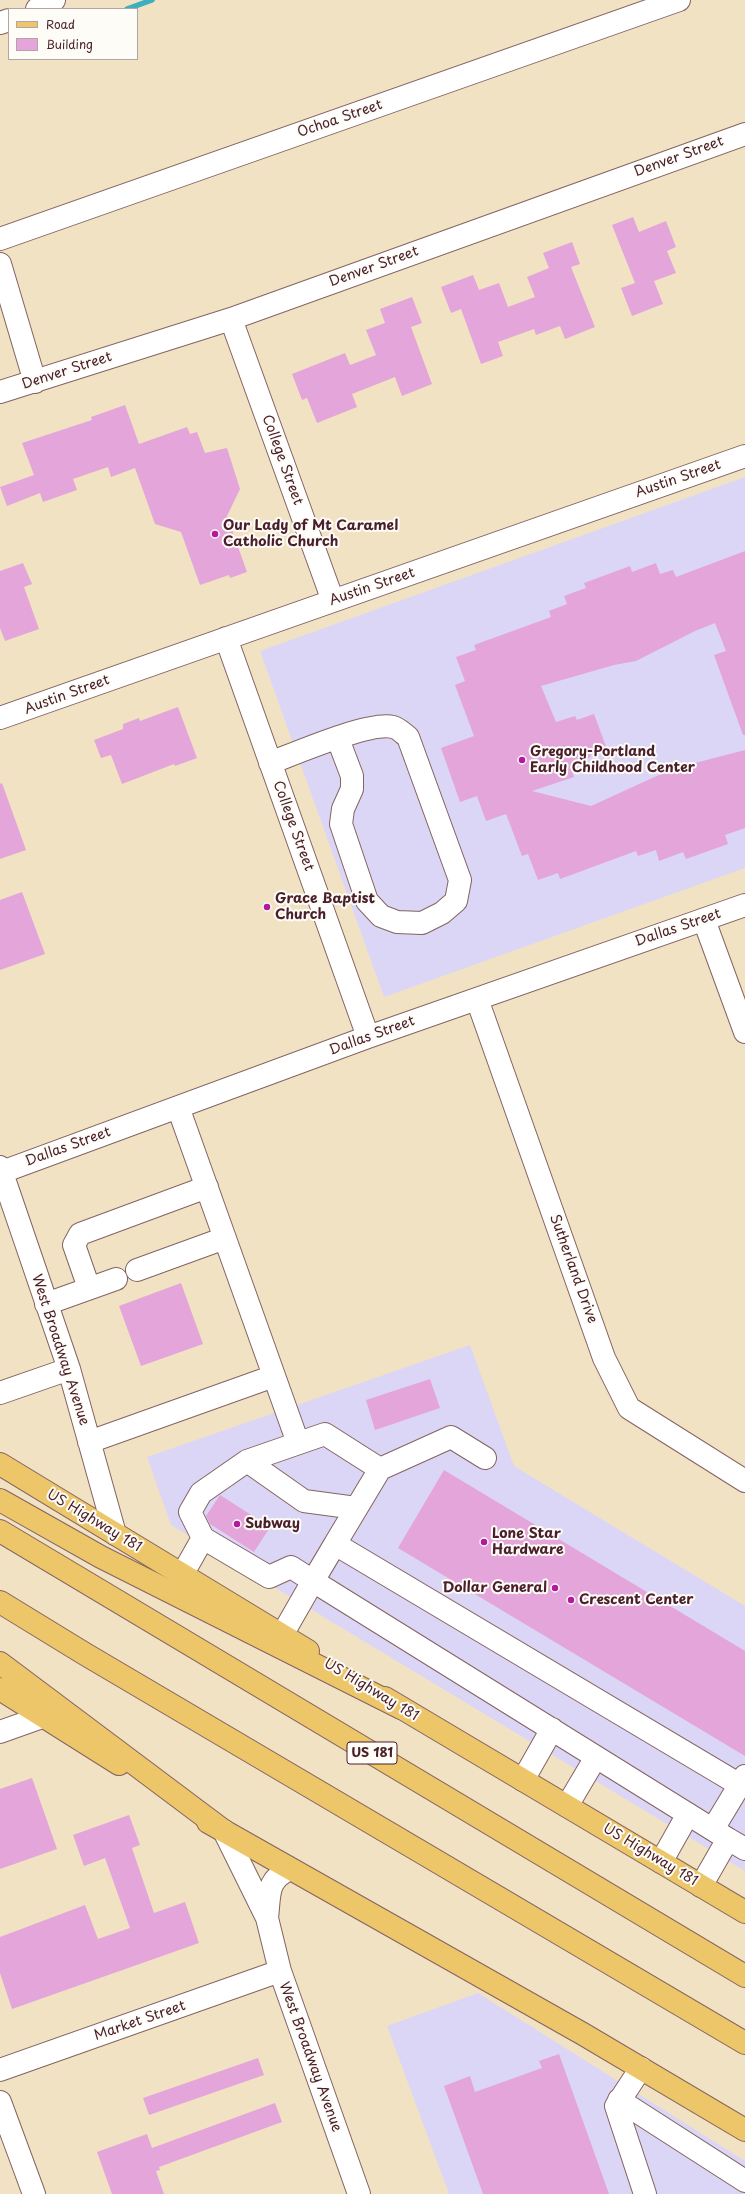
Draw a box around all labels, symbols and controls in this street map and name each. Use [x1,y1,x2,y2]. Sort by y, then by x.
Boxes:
legend [8,8,138,60]
text: Road [46,15,75,33]
text: Building [46,35,93,53]
street label: Ochoa Street [295,97,385,141]
street label: Denver Street [632,133,726,181]
street label: Denver Street [327,243,421,291]
street label: Denver Street [20,349,114,393]
street label: College Street [258,413,306,507]
street label: Austin Street [633,456,723,502]
place label: Our Lady of Mt Caramel Catholic Church [223,518,398,550]
marker: Our Lady of Mt Caramel Catholic Church [210,529,220,539]
street label: Austin Street [327,564,417,610]
street label: Austin Street [22,672,112,718]
place label: Gregory-Portland Early Childhood Center [530,744,695,776]
marker: Gregory-Portland Early Childhood Center [517,755,527,765]
street label: College Street [269,779,317,873]
place label: Grace Baptist Church [275,891,375,924]
marker: Grace Baptist Church [262,902,272,912]
street label: Dallas Street [633,905,723,951]
street label: Dallas Street [327,1013,417,1059]
street label: Dallas Street [23,1124,113,1170]
street label: Sutherland Drive [545,1212,601,1326]
street label: West Broadway Avenue [28,1272,92,1428]
street label: US Highway 181 [44,1486,144,1556]
place label: Subway [245,1516,300,1532]
marker: Subway [232,1519,242,1529]
place label: Lone Star Hardware [492,1526,564,1558]
marker: Lone Star Hardware [479,1537,489,1547]
place label: Dollar General [442,1580,547,1596]
marker: Dollar General [550,1583,560,1593]
place label: Crescent Center [579,1592,693,1608]
marker: Crescent Center [566,1595,576,1605]
street label: US Highway 181 [321,1655,421,1725]
road number: US 181 [347,1742,397,1764]
street label: US Highway 181 [600,1820,700,1890]
street label: West Broadway Avenue [275,1980,345,2134]
street label: Market Street [92,1998,188,2044]

